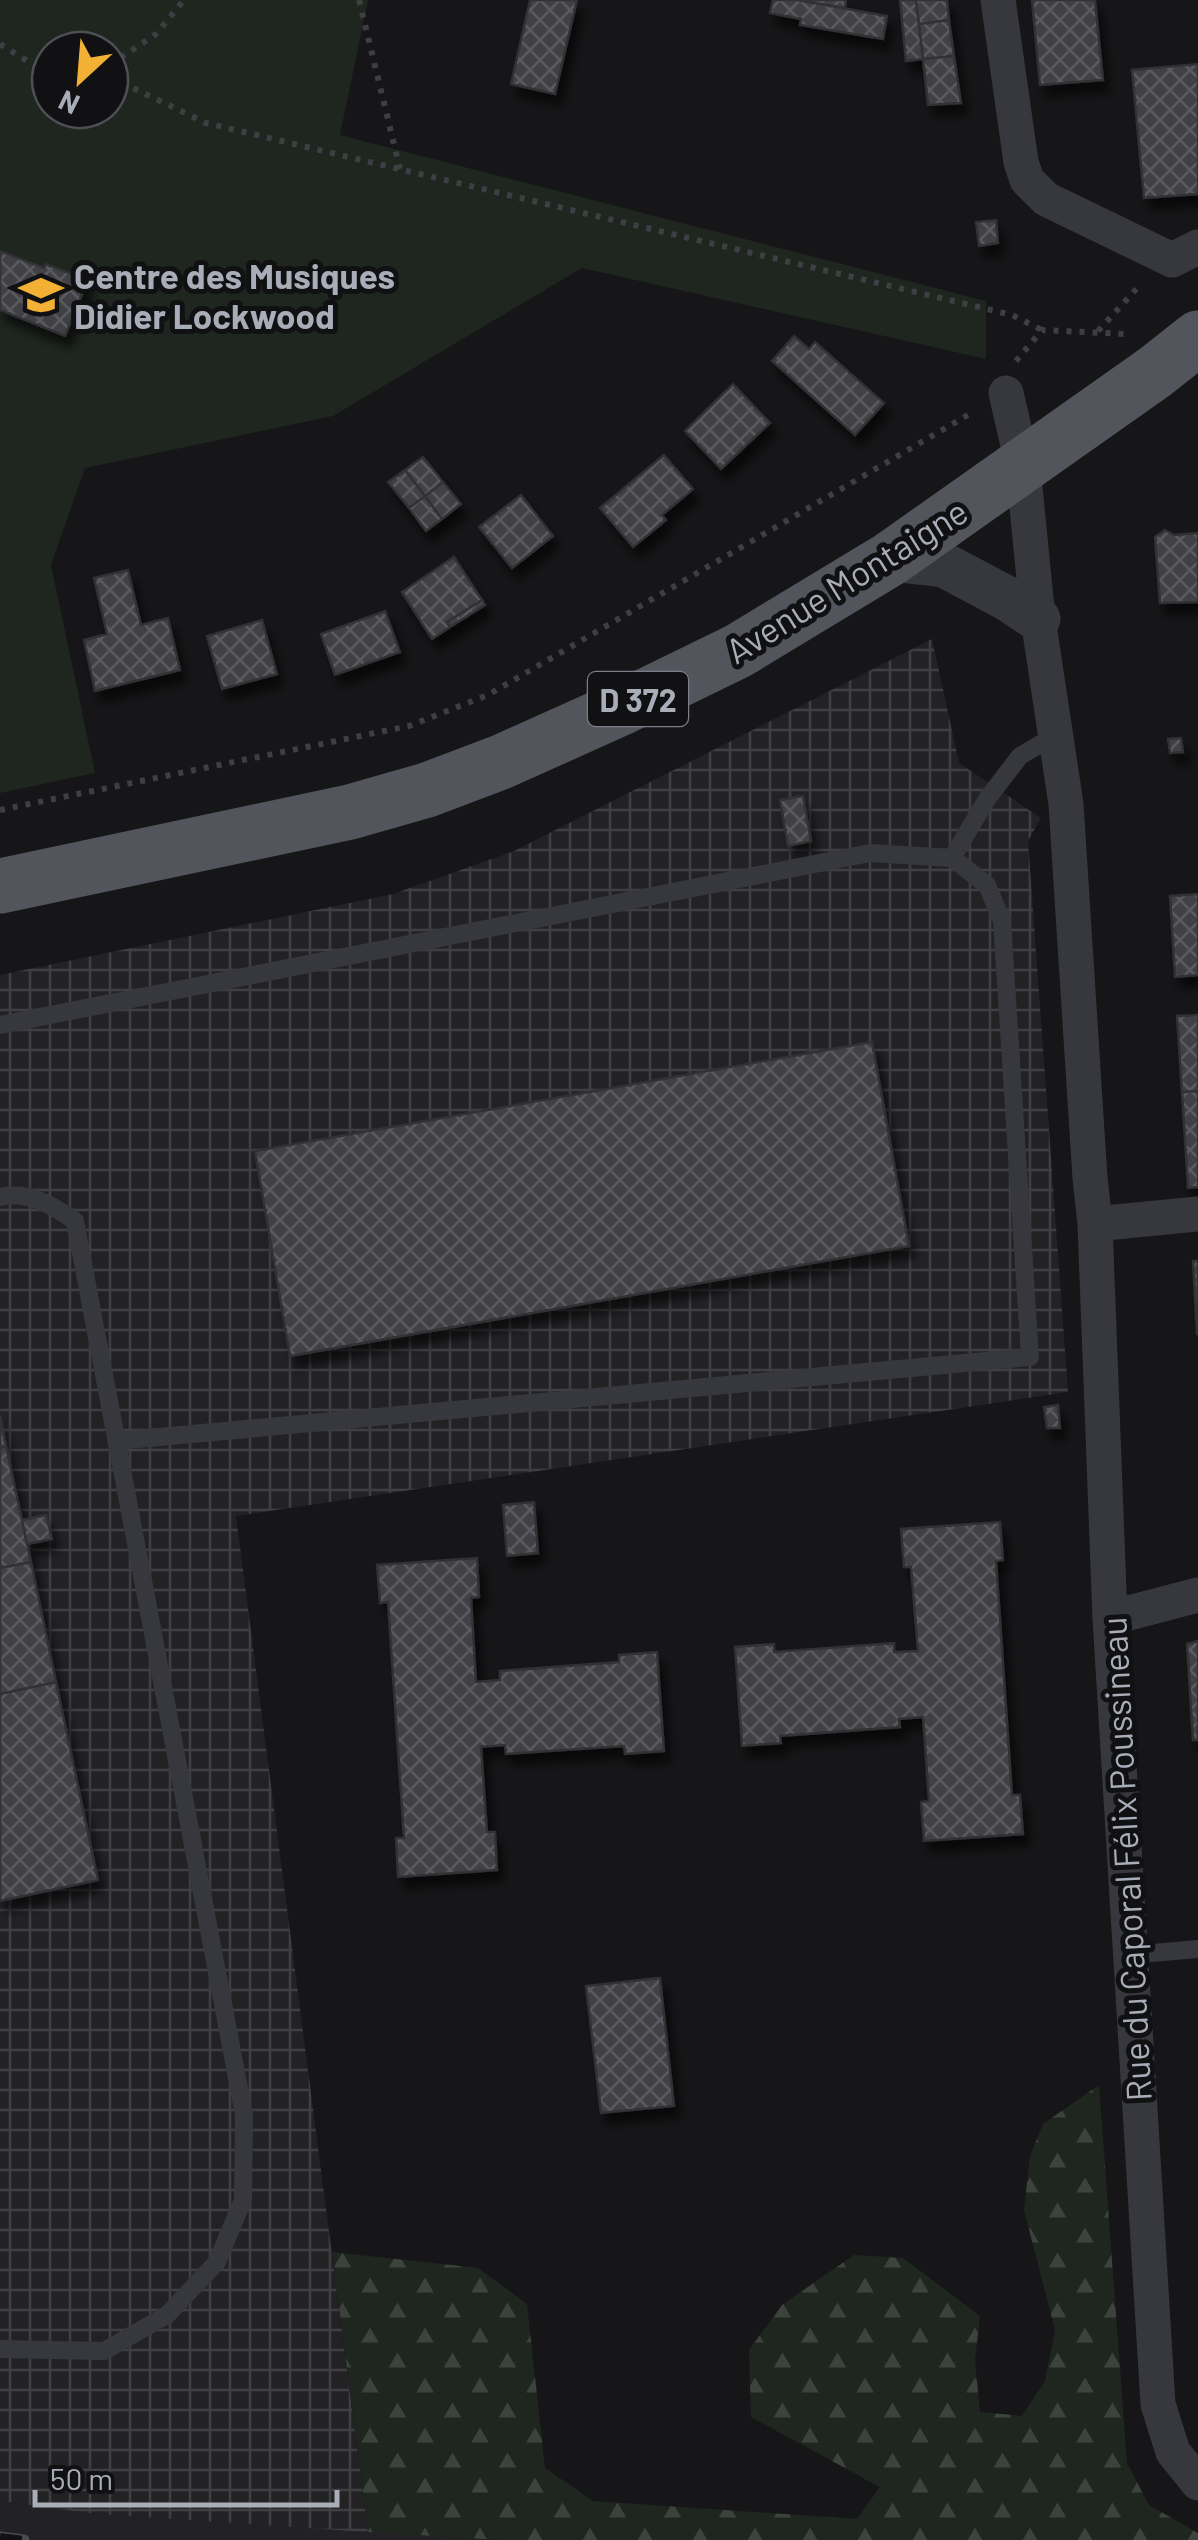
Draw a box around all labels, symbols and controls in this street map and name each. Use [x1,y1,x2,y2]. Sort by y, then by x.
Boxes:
north arrow [30,30,130,130]
text: N [53,84,84,123]
place label: Centre des Musiques Didier Lockwood [74,254,395,336]
school or university icon: Centre des Musiques Didier Lockwood [17,271,65,319]
street label: Avenue Montaigne [718,489,974,671]
road number: D 372 [588,672,688,726]
street label: Rue du Caporal Félix Poussineau [1091,1616,1159,2102]
scale bar [35,2445,338,2507]
text: 50 m [50,2460,113,2496]

